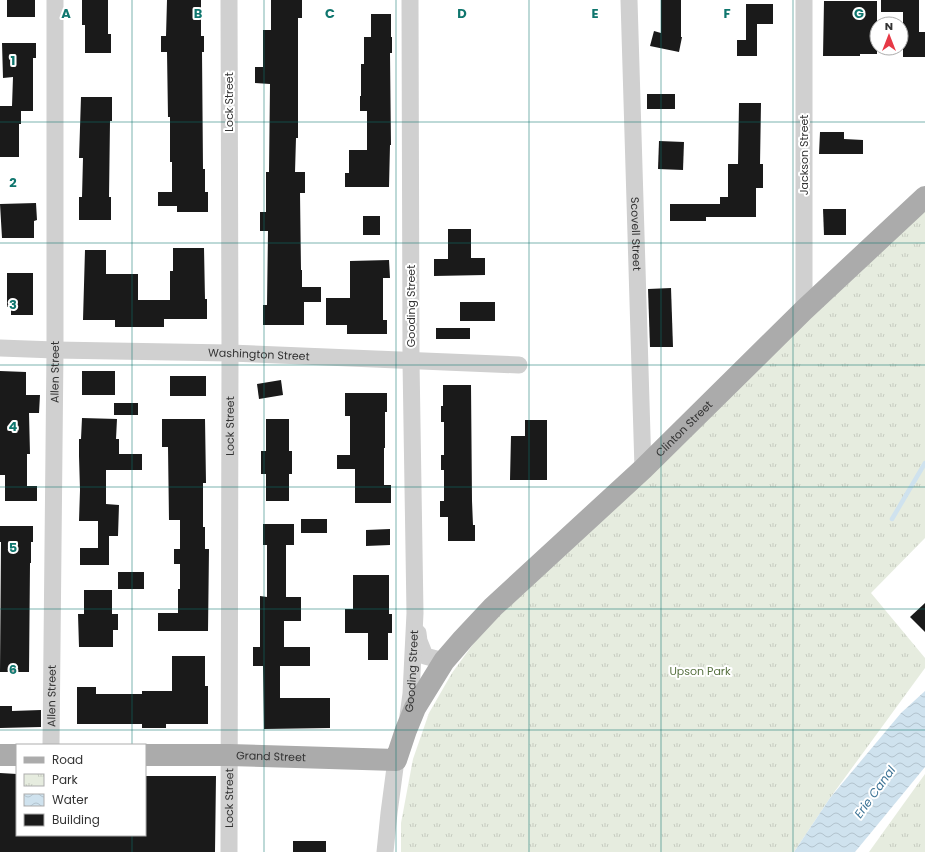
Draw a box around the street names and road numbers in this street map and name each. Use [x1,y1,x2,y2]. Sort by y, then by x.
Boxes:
street label: Lock Street [221,72,237,132]
street label: Jackson Street [796,115,812,195]
street label: Scovell Street [627,197,645,271]
street label: Gooding Street [403,265,419,347]
street label: Allen Street [46,341,63,403]
street label: Washington Street [208,345,310,364]
street label: Lock Street [222,396,238,456]
street label: Clinton Street [652,397,716,460]
street label: Gooding Street [401,630,422,713]
street label: Allen Street [43,665,60,727]
street label: Grand Street [236,747,306,765]
street label: Lock Street [221,768,237,828]

